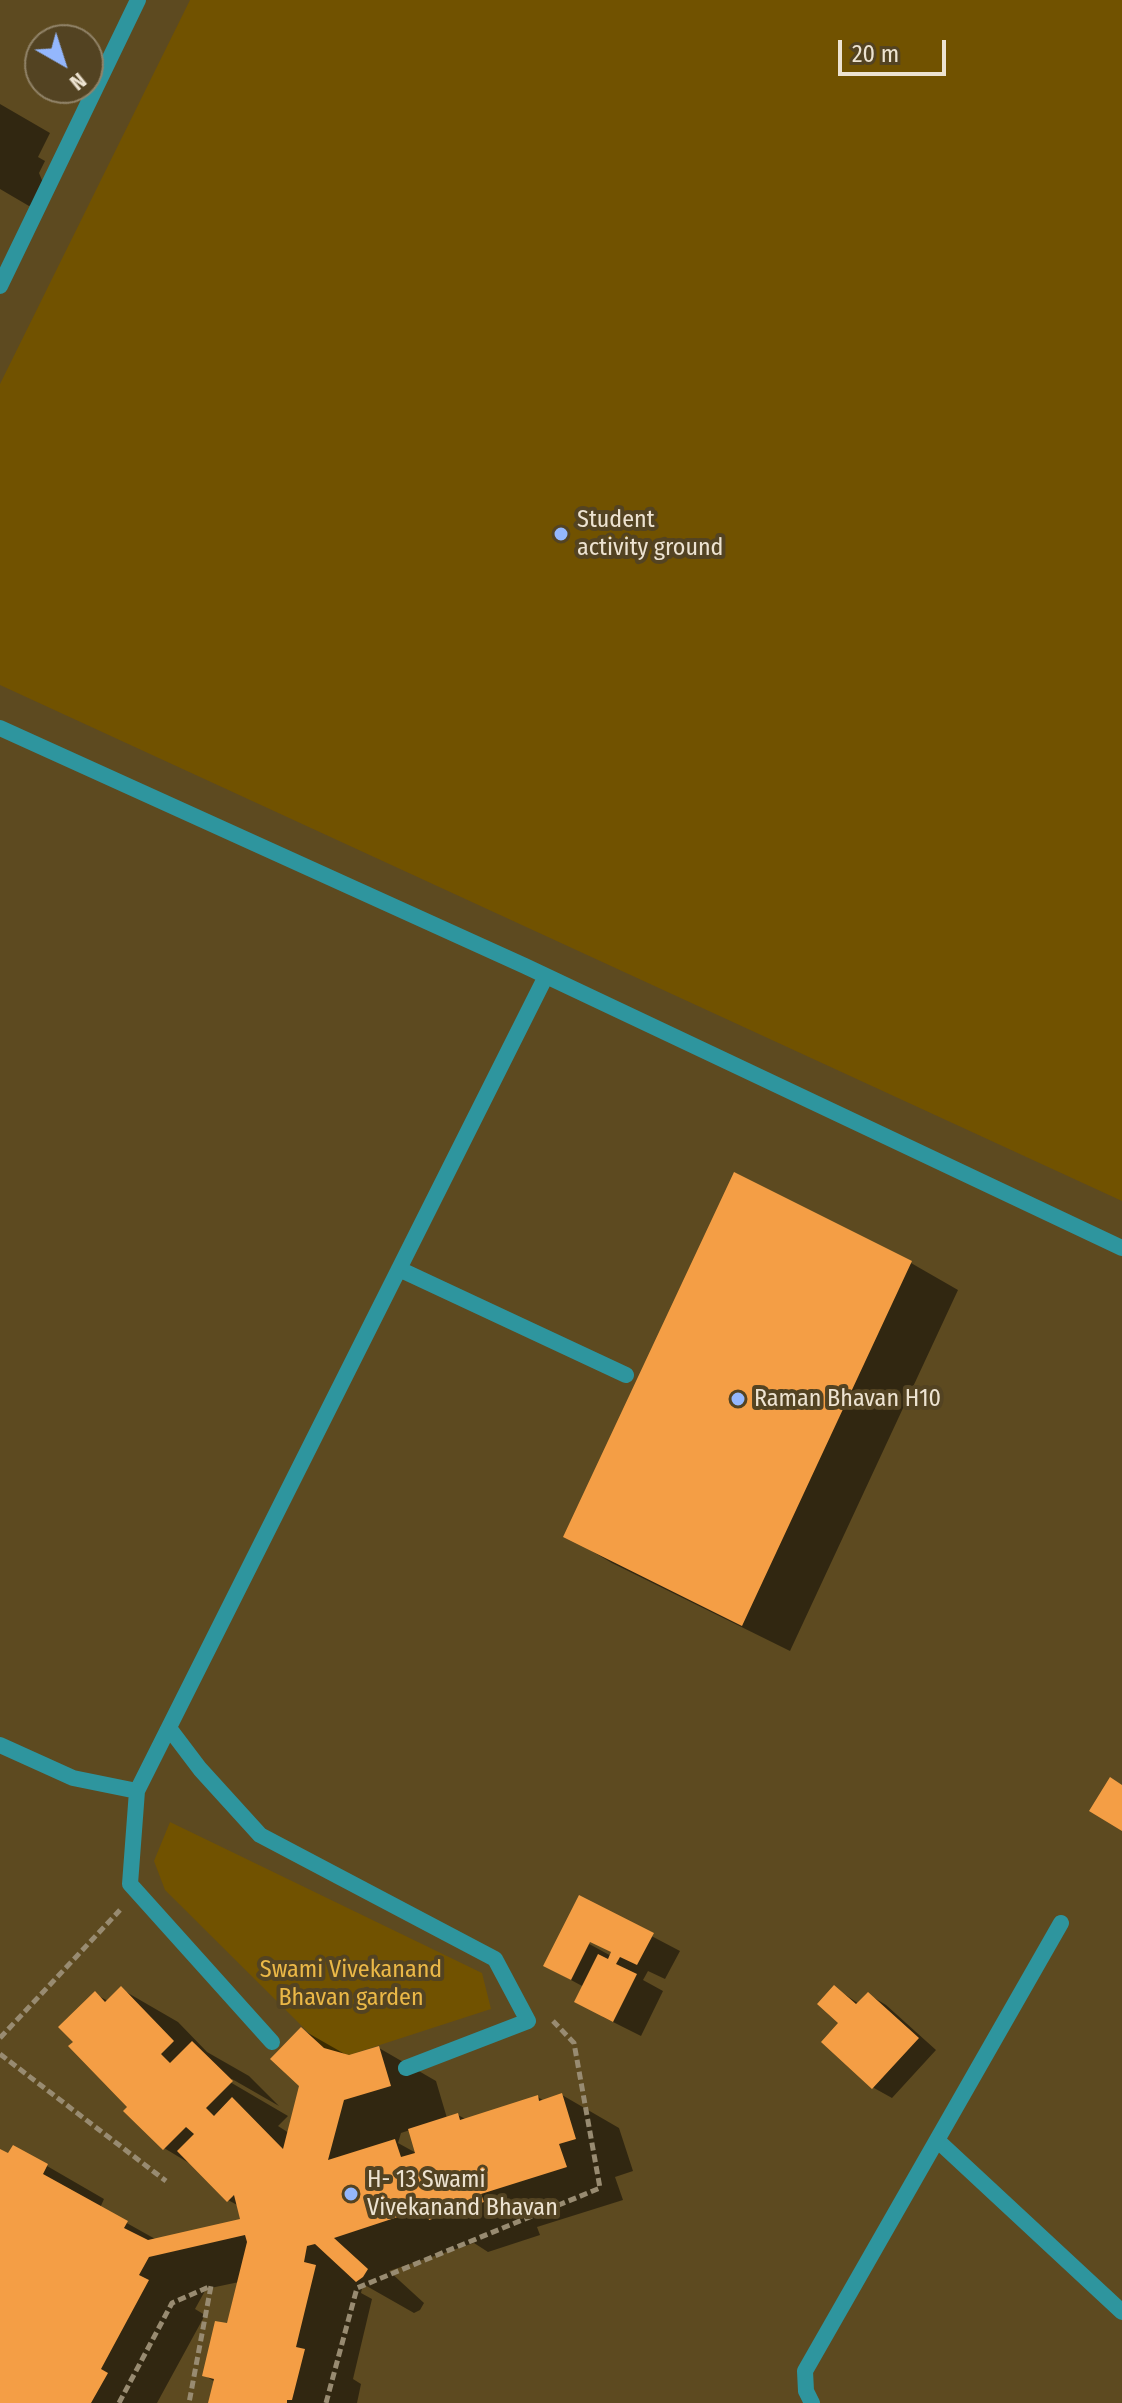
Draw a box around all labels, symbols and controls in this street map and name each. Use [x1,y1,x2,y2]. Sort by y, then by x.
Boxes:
north arrow [24,24,104,104]
scale bar [842,24,950,74]
text: 20 m [852,40,899,68]
text: N [65,67,92,96]
place label: Student activity ground [577,506,723,562]
marker: Student activity ground [552,525,570,543]
place label: Raman Bhavan H10 [754,1385,941,1413]
marker: Raman Bhavan H10 [729,1390,747,1408]
park label: Swami Vivekanand Bhavan garden [260,1956,442,2012]
place label: H- 13 Swami Vivekanand Bhavan [367,2166,558,2222]
marker: H- 13 Swami Vivekanand Bhavan [342,2185,360,2203]

